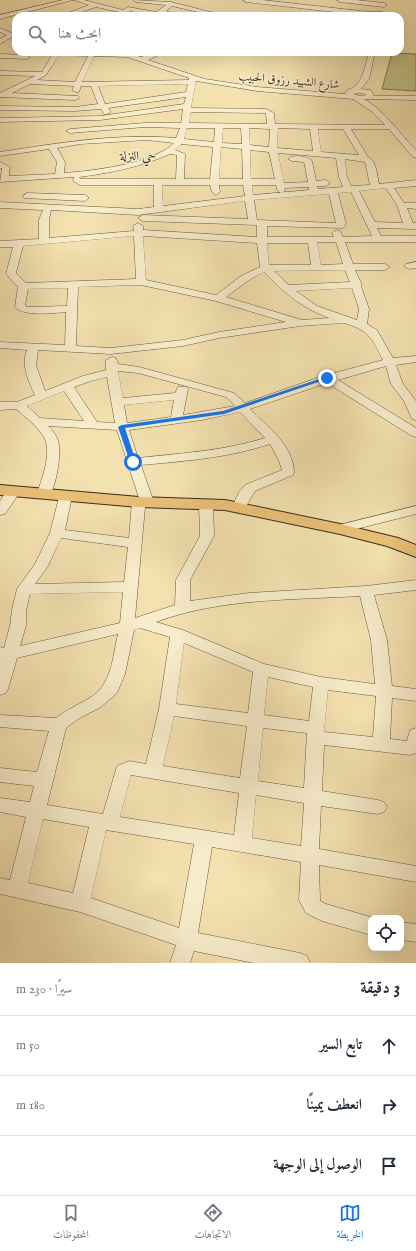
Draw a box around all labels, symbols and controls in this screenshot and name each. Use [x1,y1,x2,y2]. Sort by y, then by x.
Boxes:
search box [12,12,404,56]
icon: search [26,23,48,45]
text: ابحث هنا [58,24,101,43]
street label: شارع الشهيد رزوق الحبيب [238,69,340,95]
district label: حي النزلة [119,148,156,167]
route end [318,369,336,387]
route start [124,453,142,471]
map controls [368,915,404,951]
button: locate [368,915,404,951]
text: 3 دقيقة [360,978,400,999]
text: سيرًا · 230 m [16,981,72,998]
text: تابع السير [320,1035,362,1054]
icon: ahead [378,1035,400,1057]
text: 50 m [16,1037,40,1054]
text: انعطف يمينًا [306,1095,362,1114]
icon: right [378,1095,400,1117]
text: 180 m [16,1097,45,1114]
text: الوصول إلى الوجهة [273,1155,362,1174]
icon: arrive [378,1155,400,1177]
tab: المحفوظات [53,1202,89,1245]
tab: الاتجاهات [194,1202,231,1245]
tab: الخريطة [337,1202,363,1245]

